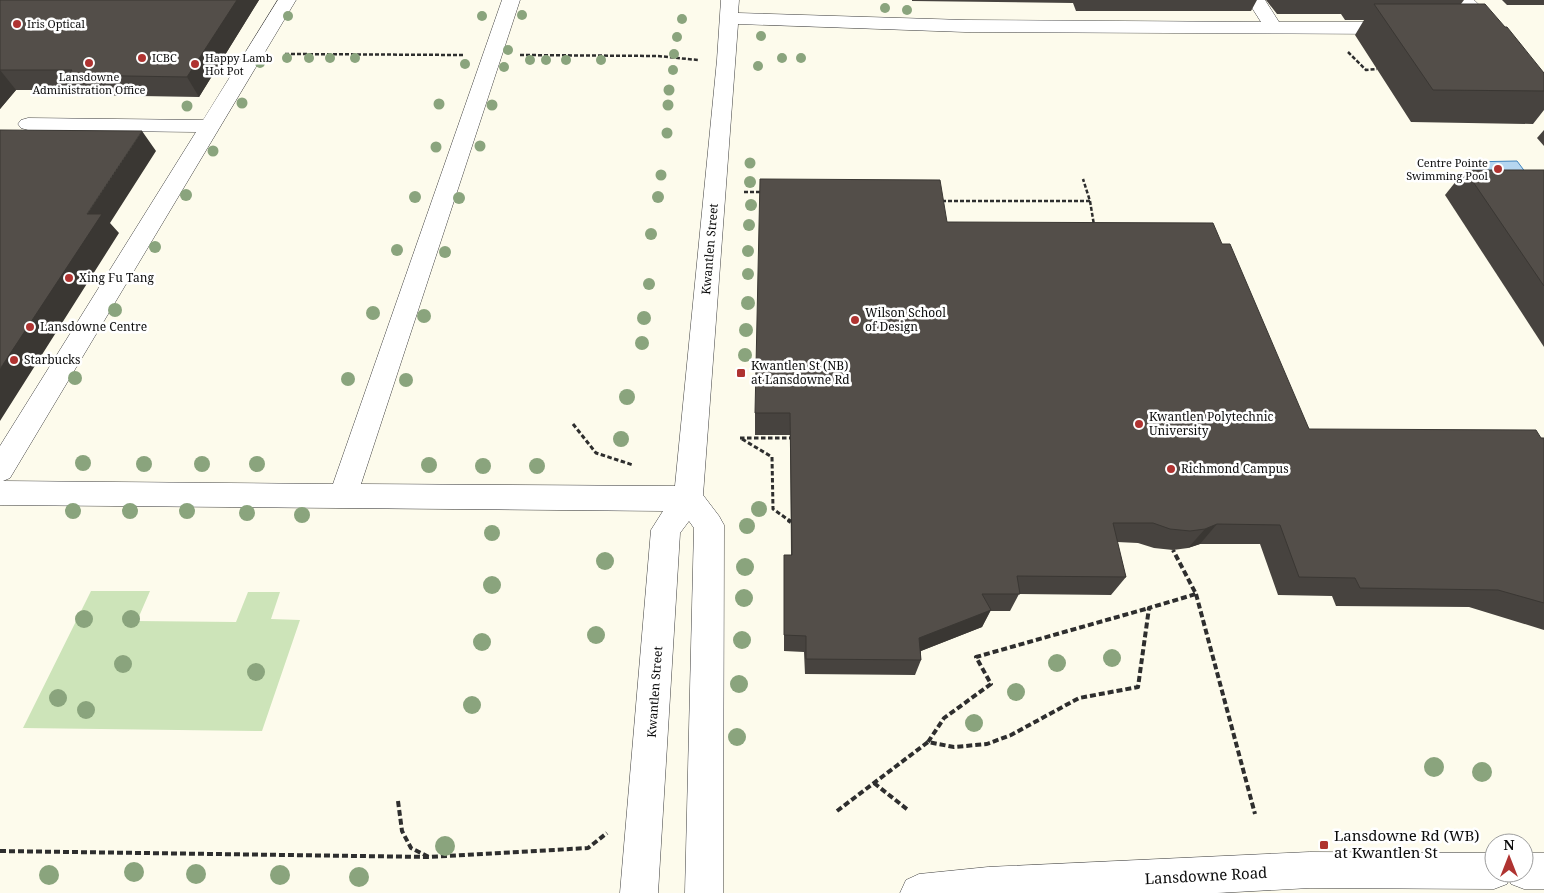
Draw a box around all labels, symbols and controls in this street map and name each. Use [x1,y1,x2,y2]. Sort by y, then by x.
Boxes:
place label: Iris Optical [27,16,85,31]
marker: Iris Optical [11,18,23,30]
place label: ICBC [152,50,177,65]
place label: Happy Lamb Hot Pot [205,50,273,78]
marker: ICBC [136,52,148,64]
marker: Lansdowne Administration Office [83,57,95,69]
marker: Happy Lamb Hot Pot [189,58,201,70]
place label: Lansdowne Administration Office [33,69,146,97]
place label: Centre Pointe Swimming Pool [1406,155,1489,183]
marker: Centre Pointe Swimming Pool [1492,163,1504,175]
street label: Kwantlen Street [697,203,722,295]
place label: Xing Fu Tang [79,269,154,286]
marker: Xing Fu Tang [63,272,75,284]
place label: Wilson School of Design [865,304,946,335]
marker: Wilson School of Design [849,314,861,326]
place label: Lansdowne Centre [40,318,147,335]
marker: Lansdowne Centre [24,321,36,333]
place label: Starbucks [24,351,81,368]
marker: Starbucks [8,354,20,366]
place label: Kwantlen St (NB) at Lansdowne Rd [751,357,850,388]
marker: Kwantlen St (NB) at Lansdowne Rd [735,367,747,379]
place label: Kwantlen Polytechnic University [1149,408,1274,439]
marker: Kwantlen Polytechnic University [1133,418,1145,430]
place label: Richmond Campus [1181,460,1289,477]
marker: Richmond Campus [1165,463,1177,475]
street label: Kwantlen Street [643,646,666,738]
place label: Lansdowne Rd (WB) at Kwantlen St [1334,825,1479,862]
north arrow [1484,833,1534,883]
text: N [1503,835,1515,854]
marker: Lansdowne Rd (WB) at Kwantlen St [1318,839,1330,851]
street label: Lansdowne Road [1144,862,1268,888]

